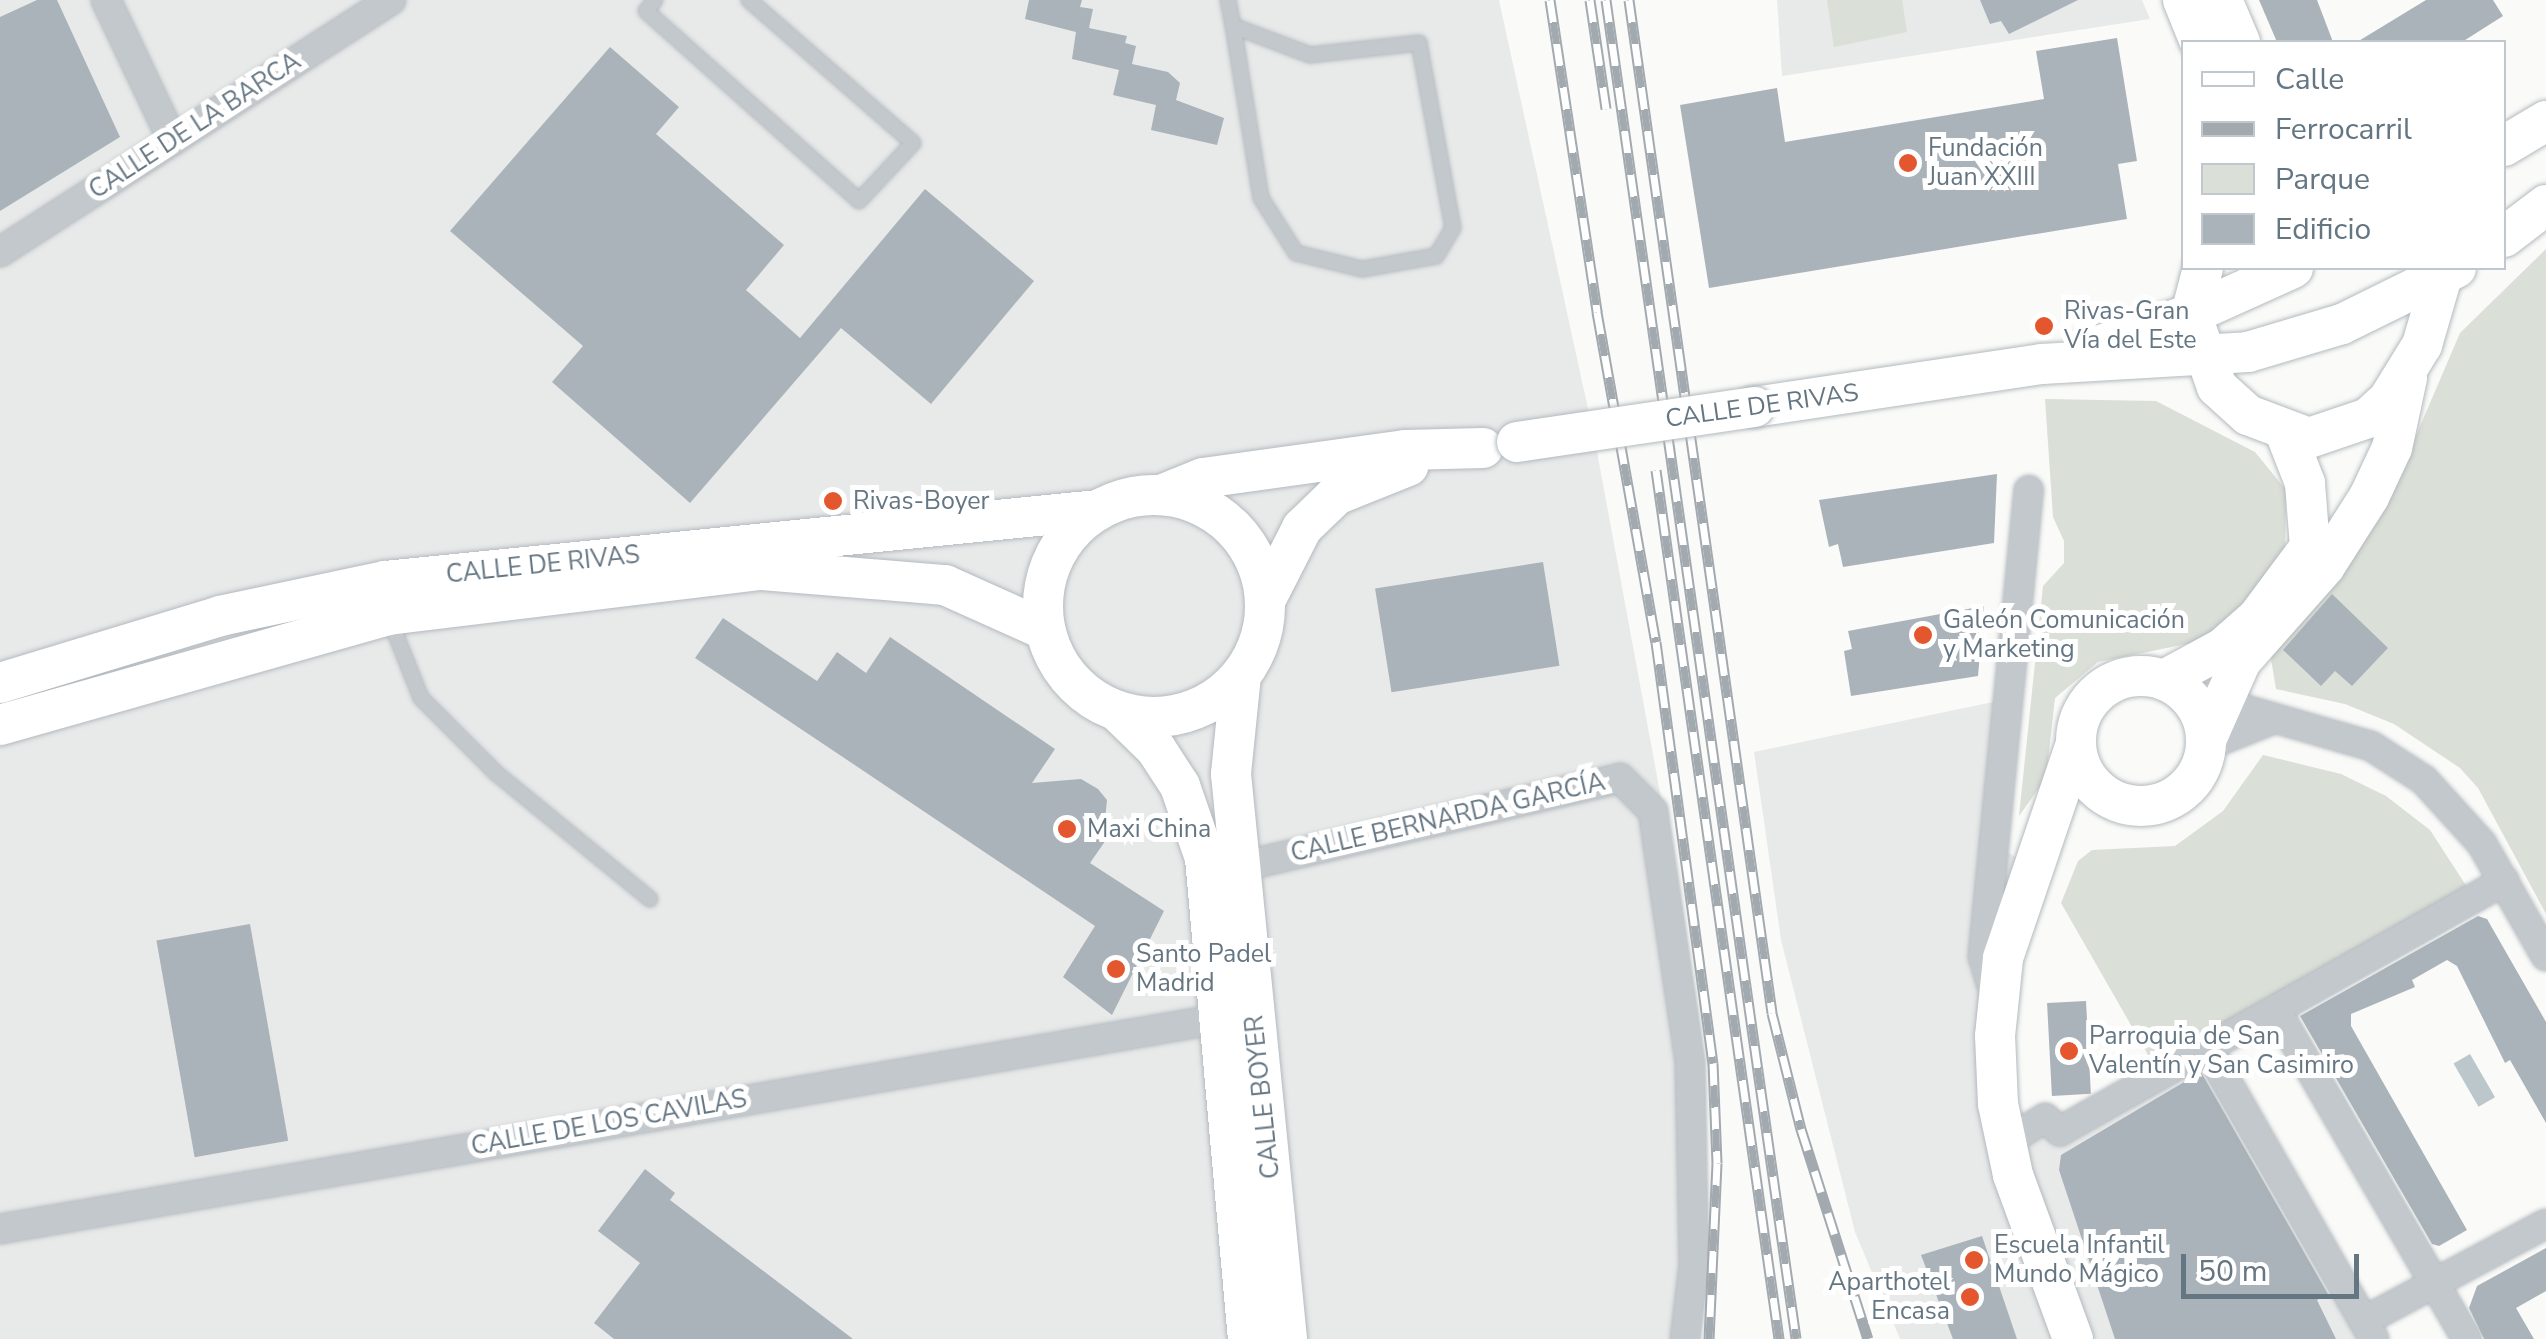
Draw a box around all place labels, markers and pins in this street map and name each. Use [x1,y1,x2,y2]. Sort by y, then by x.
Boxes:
place label: Fundación Juan XXIII [1928,134,2043,193]
marker: Fundación Juan XXIII [1897,152,1919,174]
place label: Rivas-Gran Vía del Este [2064,297,2197,356]
marker: Rivas-Gran Vía del Este [2033,315,2055,337]
place label: Rivas-Boyer [853,486,990,516]
marker: Rivas-Boyer [822,490,844,512]
place label: Galeón Comunicación y Marketing [1943,606,2185,665]
marker: Galeón Comunicación y Marketing [1912,624,1934,646]
place label: Maxi China [1087,814,1211,844]
marker: Maxi China [1056,818,1078,840]
place label: Santo Padel Madrid [1136,940,1272,999]
marker: Santo Padel Madrid [1105,958,1127,980]
place label: Parroquia de San Valentín y San Casimiro [2089,1022,2354,1081]
marker: Parroquia de San Valentín y San Casimiro [2058,1040,2080,1062]
place label: Escuela Infantil Mundo Mágico [1994,1231,2165,1290]
marker: Escuela Infantil Mundo Mágico [1963,1249,1985,1271]
place label: Aparthotel Encasa [1828,1268,1950,1327]
marker: Aparthotel Encasa [1959,1286,1981,1308]

